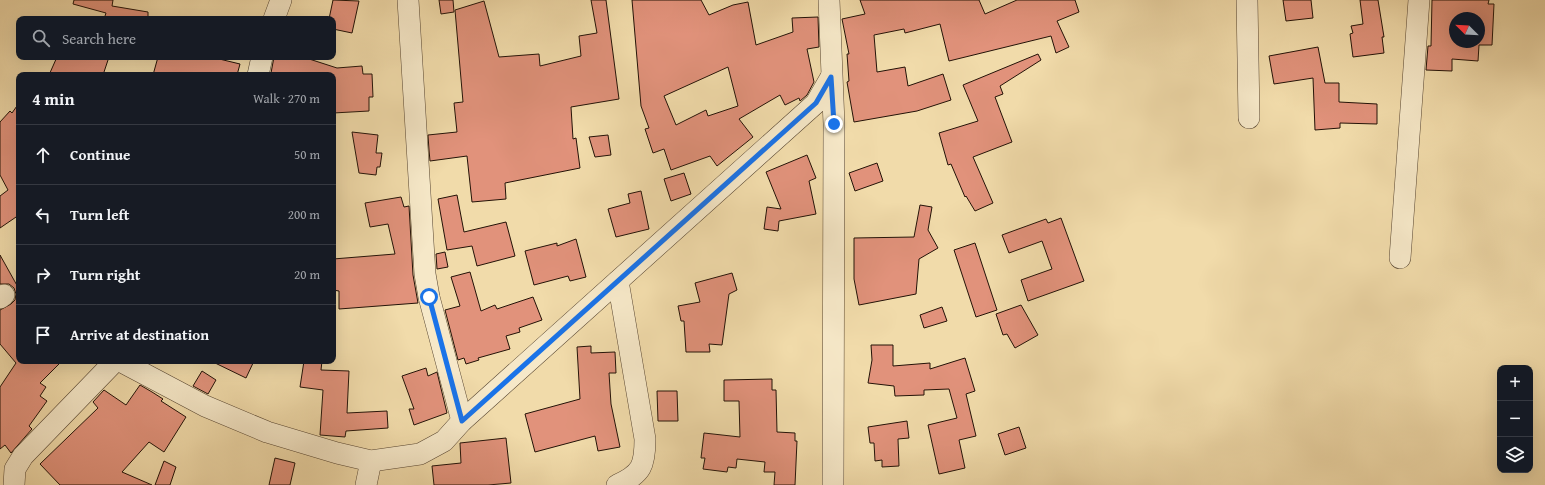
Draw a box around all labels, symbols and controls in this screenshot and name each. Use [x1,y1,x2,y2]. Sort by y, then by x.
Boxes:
north arrow [1449,12,1485,48]
search box [16,16,336,60]
icon: search [30,27,52,49]
text: Search here [62,28,136,49]
text: 4 min [32,86,74,111]
text: Walk · 270 m [253,89,320,108]
route end [825,115,843,133]
icon: ahead [32,144,54,166]
text: Continue [70,144,131,165]
text: 50 m [294,145,320,164]
icon: left [32,204,54,226]
text: Turn left [70,204,129,225]
text: 200 m [288,205,320,224]
icon: right [32,264,54,286]
text: Turn right [70,264,141,285]
text: 20 m [294,265,320,284]
route start [420,288,438,306]
icon: arrive [32,324,54,346]
text: Arrive at destination [70,324,209,345]
map controls [1497,365,1533,473]
button: + [1497,365,1533,401]
button: − [1497,401,1533,437]
button: layers [1497,437,1533,473]

